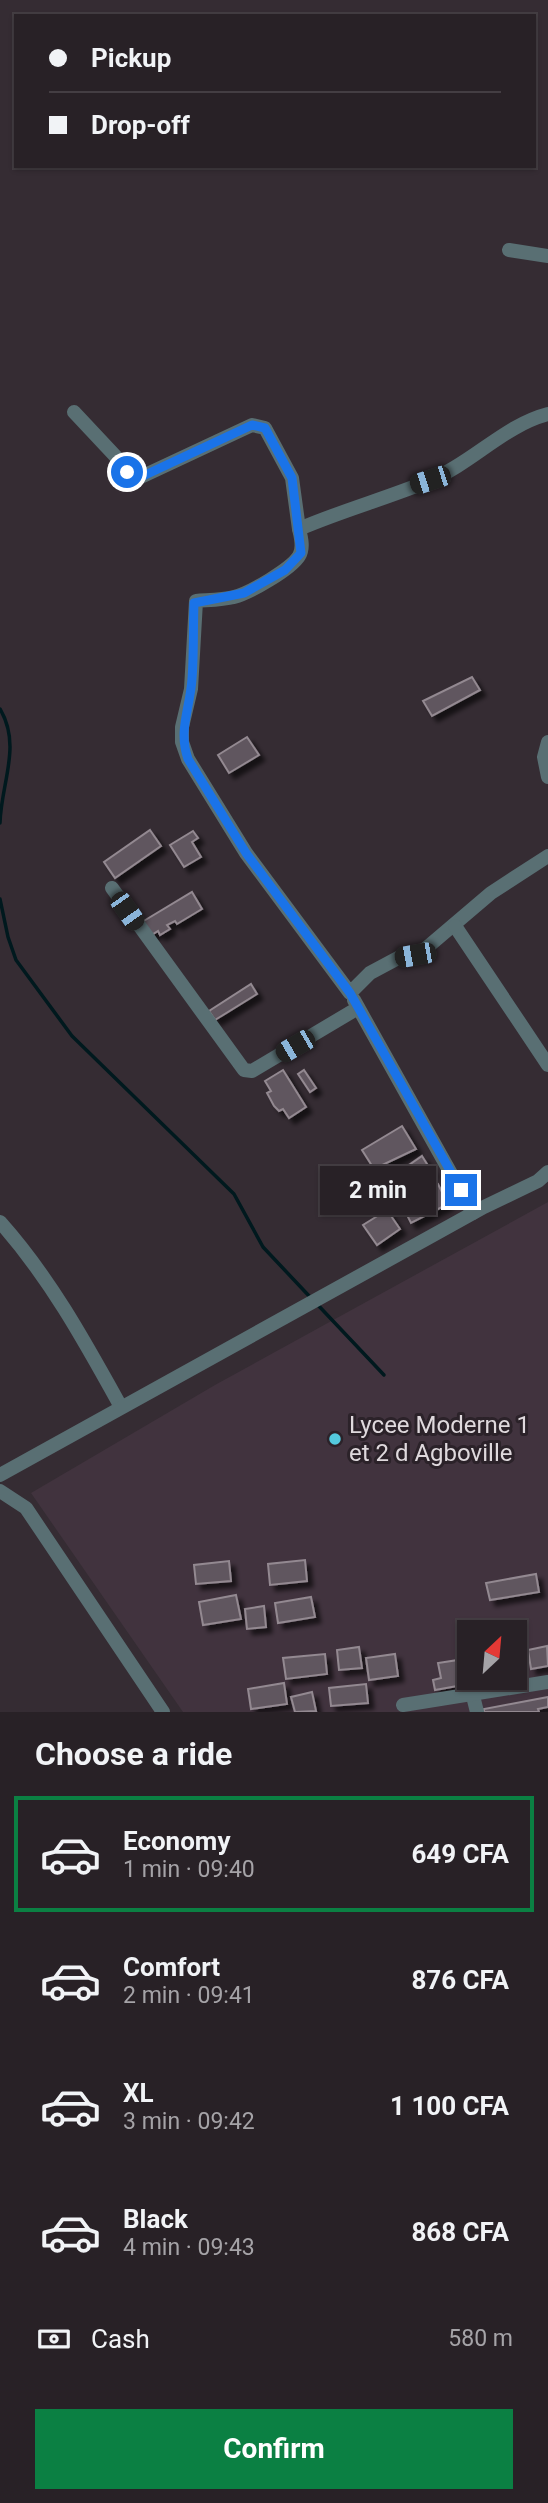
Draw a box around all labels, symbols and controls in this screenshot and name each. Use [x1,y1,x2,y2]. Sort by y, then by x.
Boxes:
text: Pickup [91,43,171,73]
text: Drop-off [91,110,190,140]
route start [111,456,143,488]
car [407,464,454,496]
car [107,888,148,934]
car [393,941,438,969]
car [272,1026,319,1066]
callout: 2 min [321,1166,436,1214]
route end [445,1174,477,1206]
text: 2 min [349,1177,407,1204]
place label: Lycee Moderne 1 et 2 d Agboville [349,1411,530,1467]
marker: Lycee Moderne 1 et 2 d Agboville [327,1431,343,1447]
north arrow [457,1620,527,1690]
map controls [457,1620,527,1690]
text: Choose a ride [35,1735,232,1773]
icon: car [39,1823,102,1886]
text: Economy [123,1826,230,1856]
text: 649 CFA [411,1839,509,1869]
text: 1 min · 09:40 [123,1856,255,1883]
icon: car [39,1949,102,2012]
text: Comfort [123,1952,220,1982]
text: 876 CFA [411,1965,509,1995]
text: 2 min · 09:41 [123,1982,255,2009]
icon: car [39,2075,102,2138]
text: XL [123,2078,154,2108]
text: 1 100 CFA [390,2091,509,2121]
text: 3 min · 09:42 [123,2108,255,2135]
icon: car [39,2201,102,2264]
text: Black [123,2204,188,2234]
text: 868 CFA [411,2217,509,2247]
text: 4 min · 09:43 [123,2234,255,2261]
icon: cash [35,2320,73,2358]
text: Cash [91,2324,150,2354]
text: 580 m [448,2325,513,2352]
button: Confirm [35,2409,513,2489]

